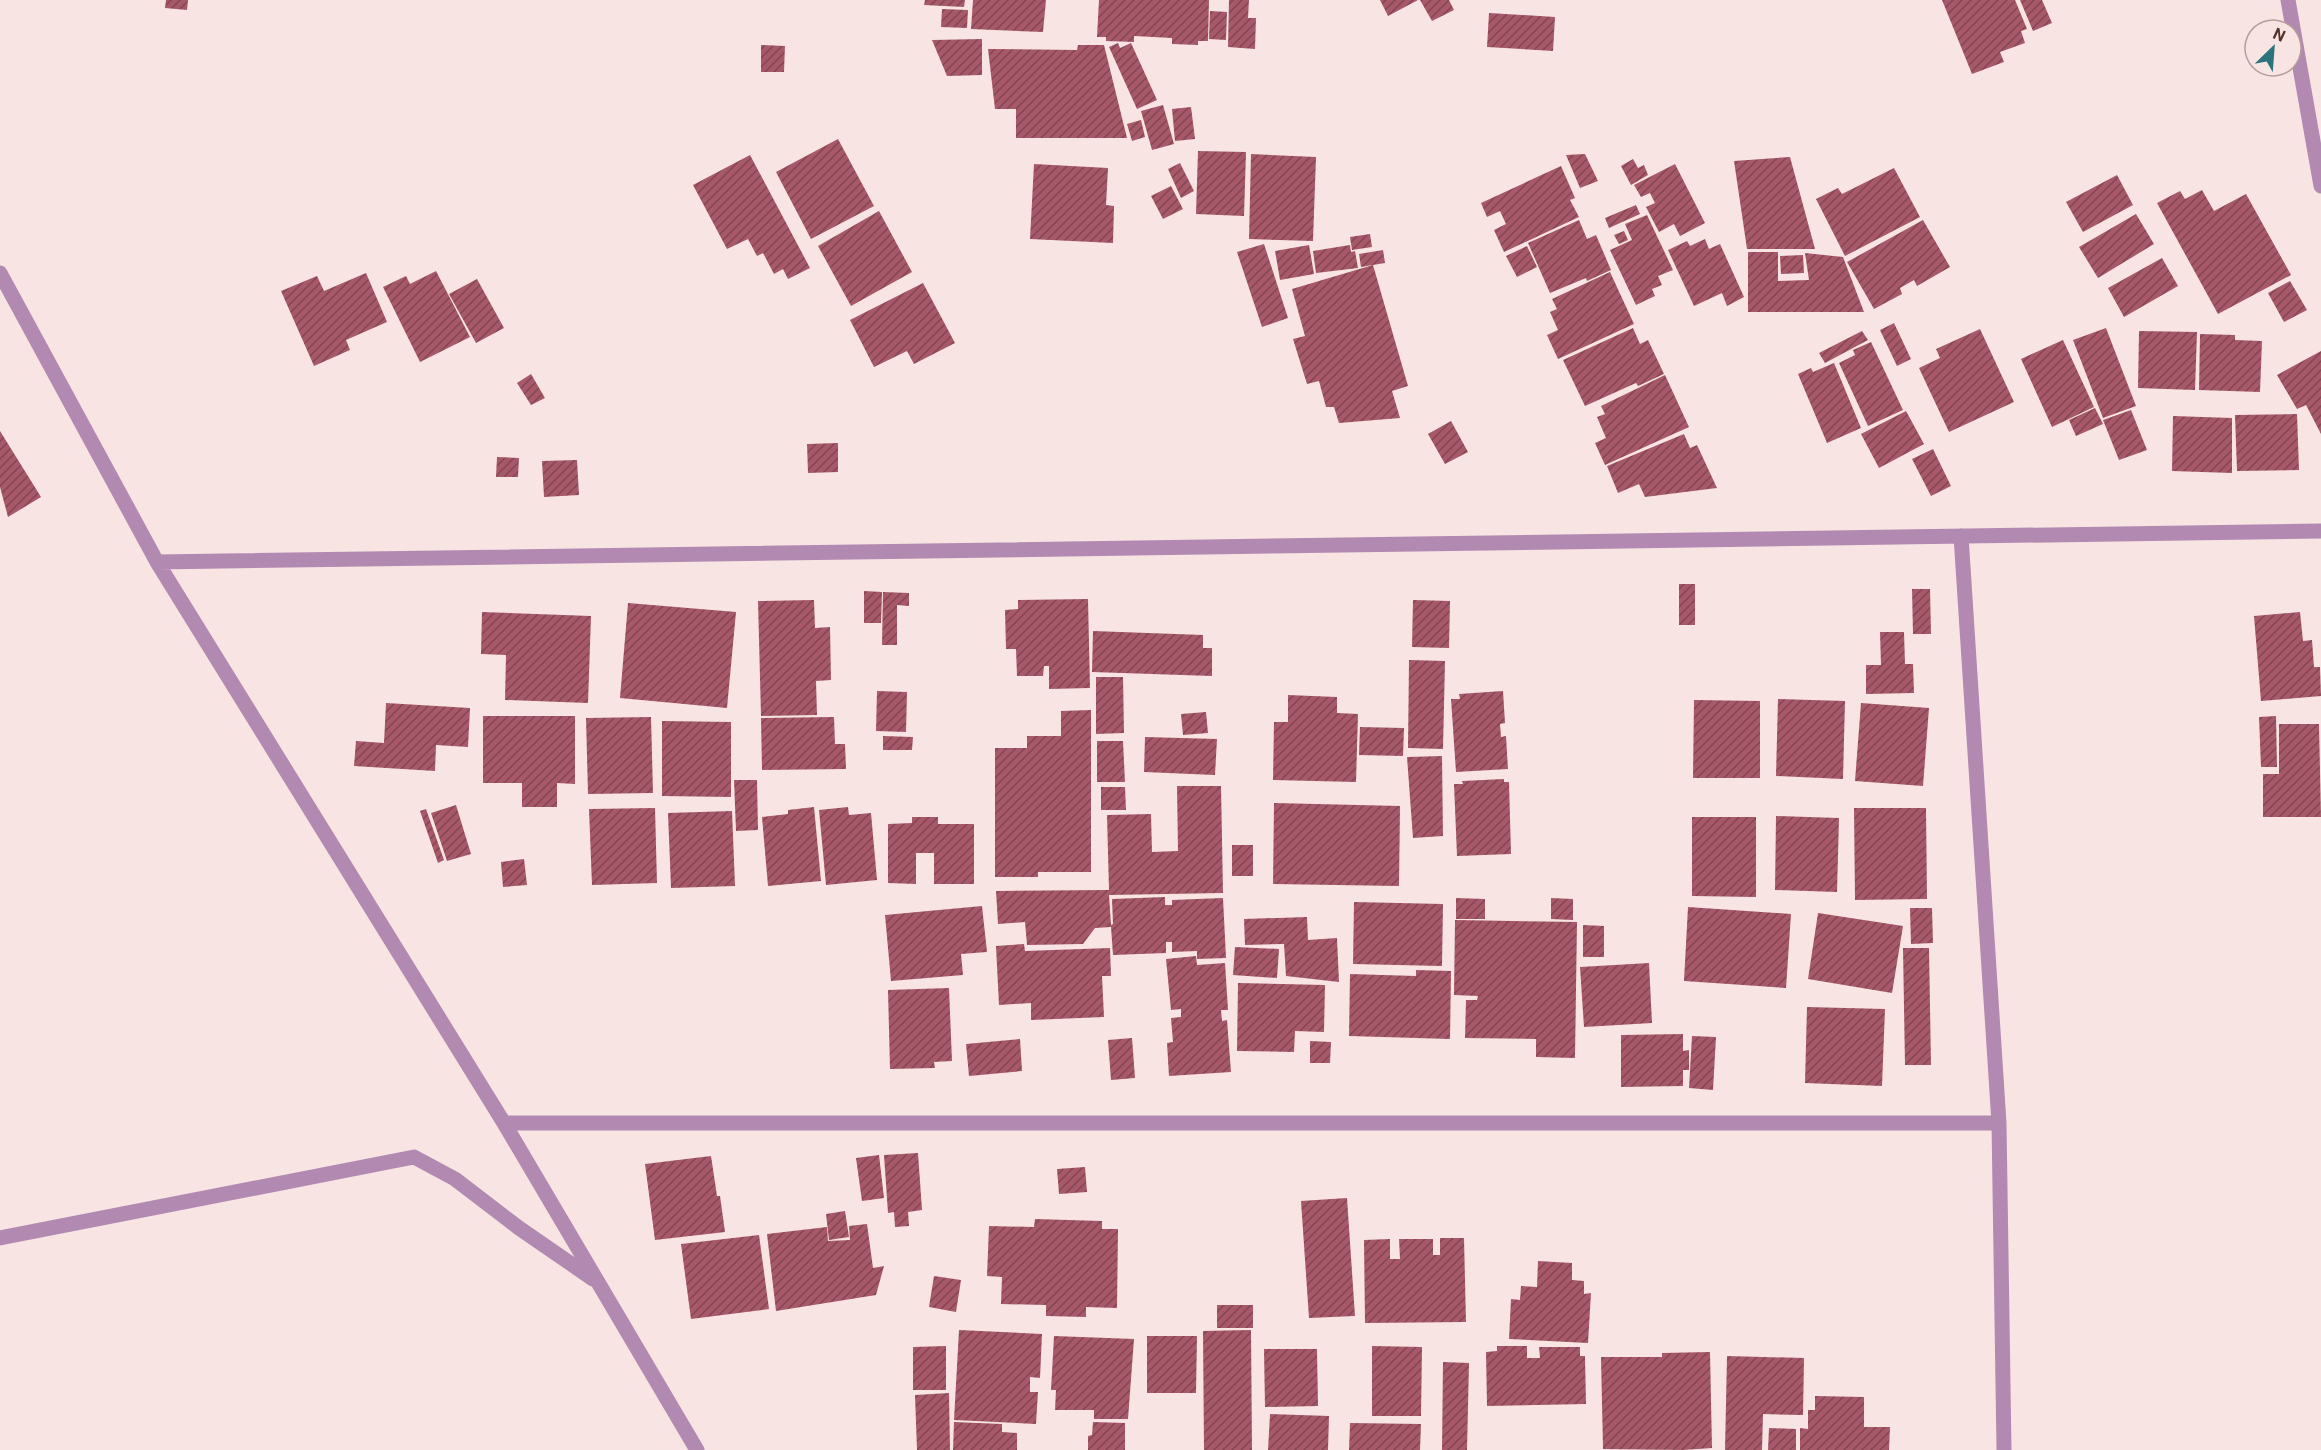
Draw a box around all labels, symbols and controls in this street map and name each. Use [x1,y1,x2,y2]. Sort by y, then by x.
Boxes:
north arrow [2243,18,2303,78]
text: N [2270,24,2288,46]

